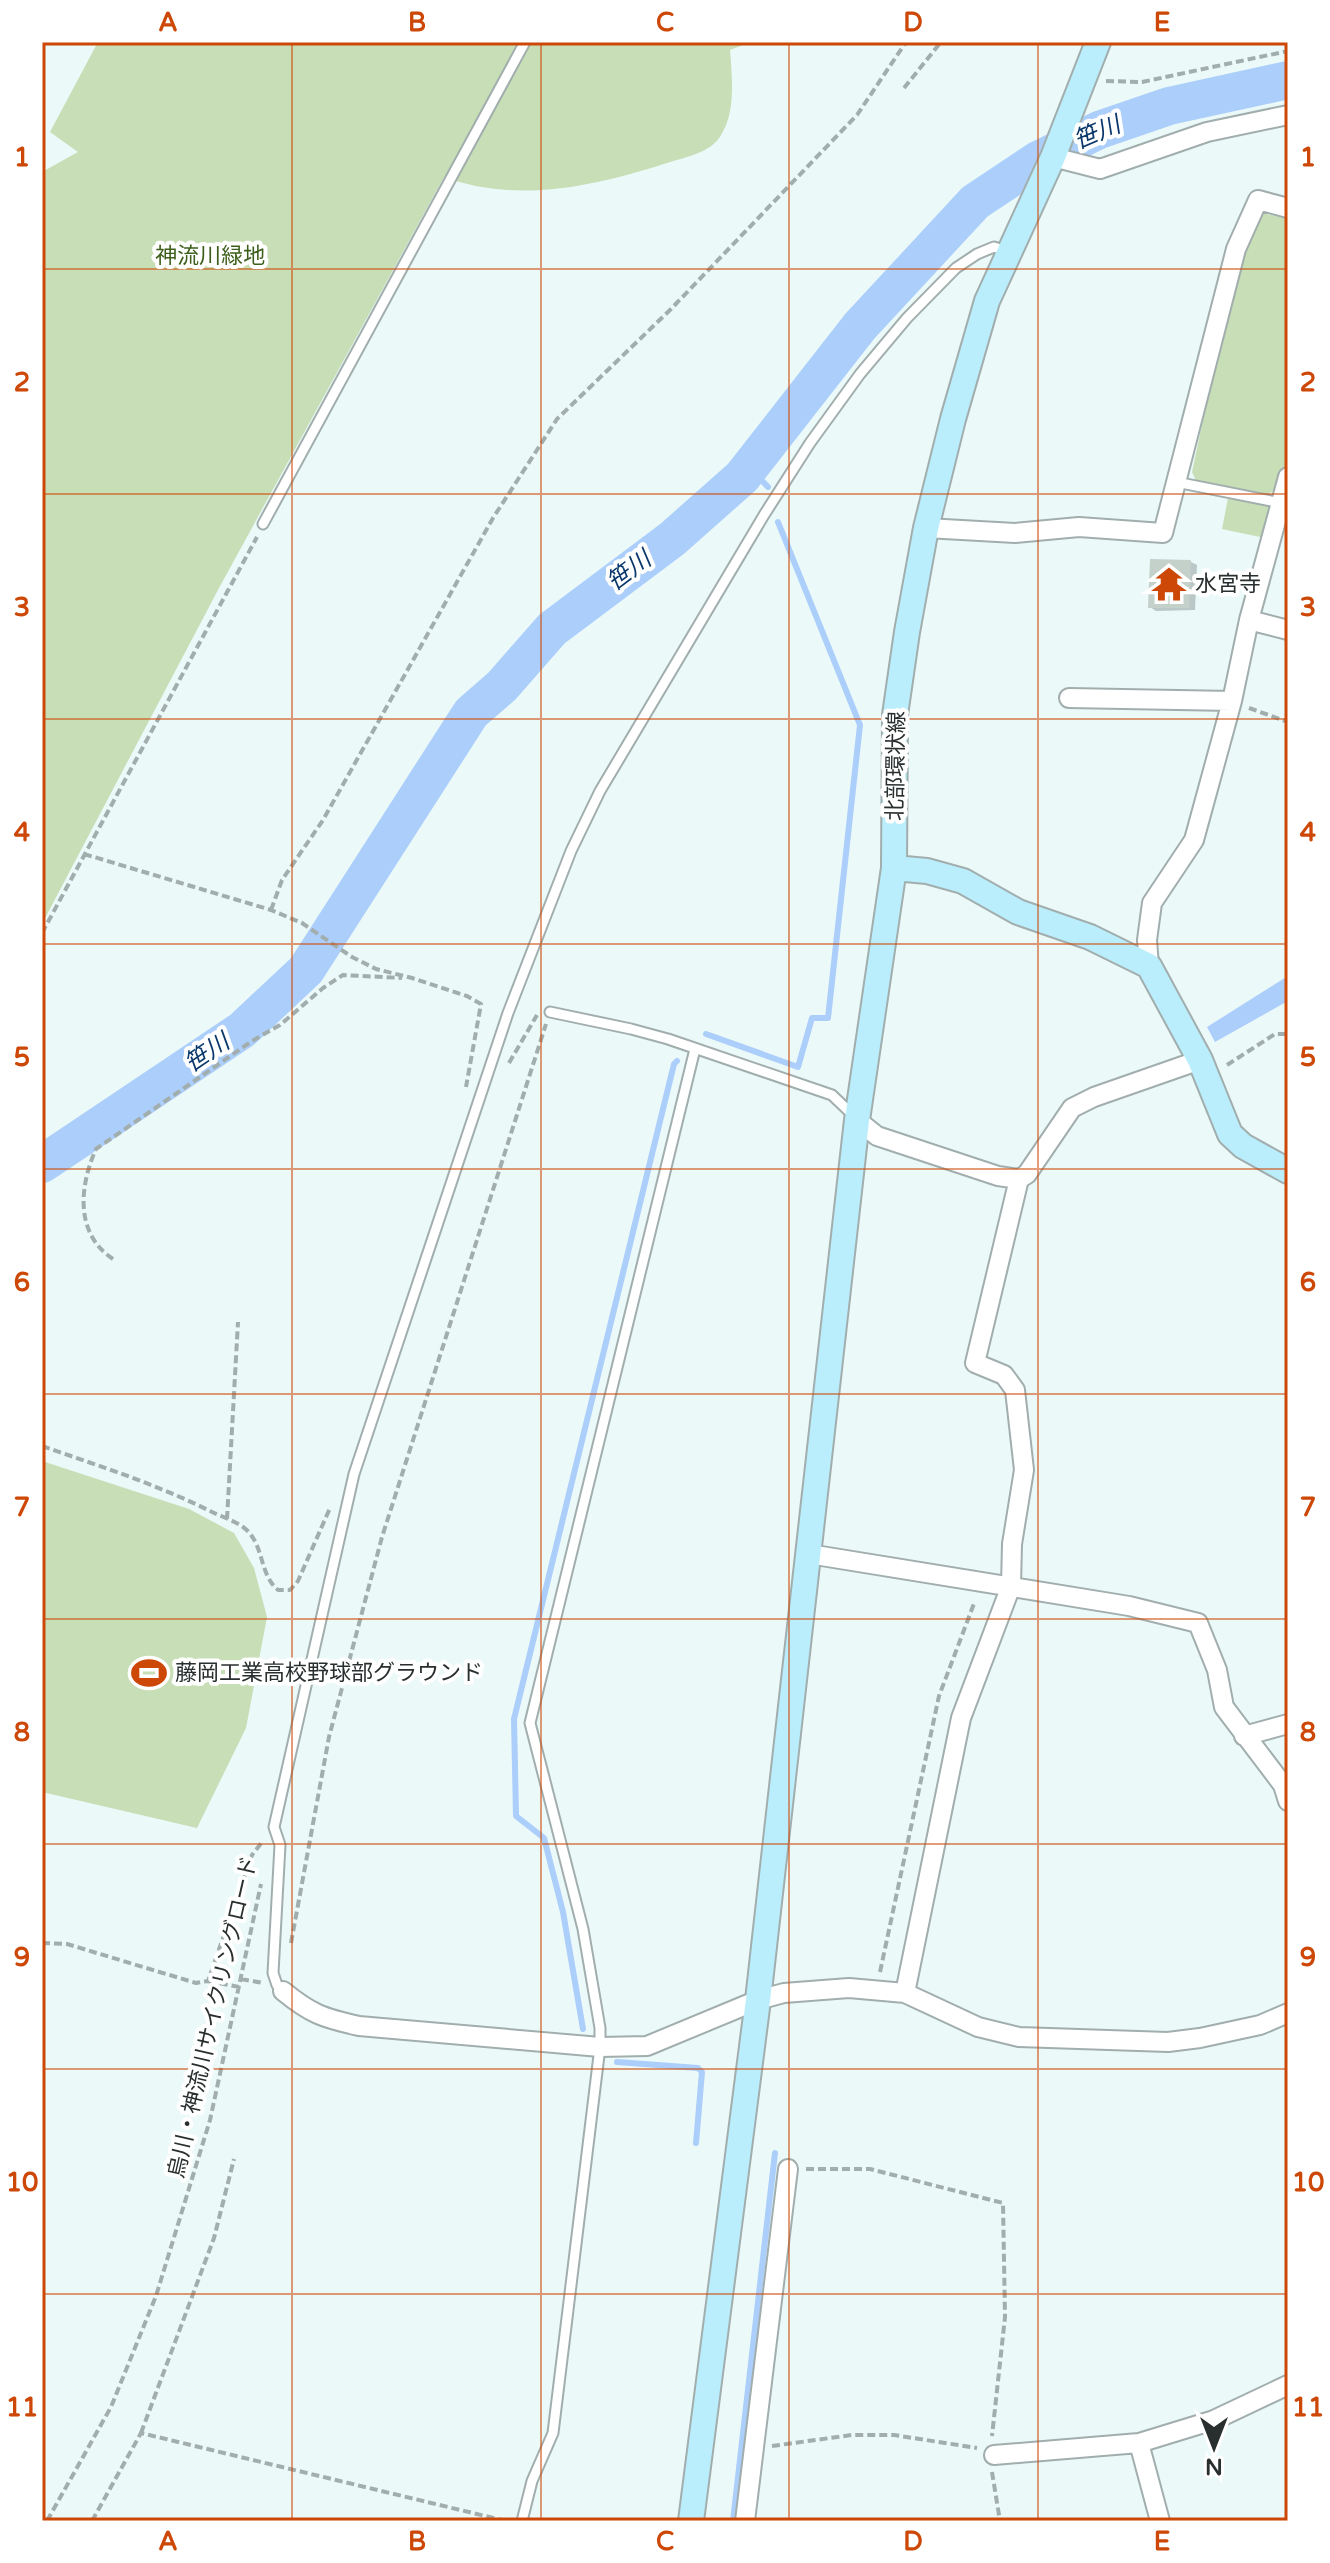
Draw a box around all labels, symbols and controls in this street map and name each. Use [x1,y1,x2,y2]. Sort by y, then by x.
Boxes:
text: A [158,7,178,38]
text: B [408,7,426,38]
text: C [656,7,674,38]
text: D [903,7,923,38]
text: E [1154,7,1170,38]
water label: 笹川 [1069,109,1128,156]
text: 1 [14,142,30,173]
text: 1 [1300,142,1316,173]
park label: 神流川緑地 [155,243,265,269]
text: 2 [14,367,30,398]
text: 2 [1300,367,1316,398]
water label: 笹川 [601,543,659,597]
temple icon: 水宮寺 [1150,565,1188,603]
place label: 水宮寺 [1195,571,1261,597]
text: 3 [14,592,30,623]
text: 3 [1300,592,1316,623]
street label: 北部環状線 [882,711,910,821]
text: 4 [14,817,30,848]
text: 4 [1300,817,1316,848]
water label: 笹川 [179,1026,237,1078]
text: 5 [14,1042,30,1073]
text: 5 [1300,1042,1316,1073]
text: 6 [14,1267,30,1298]
text: 6 [1300,1267,1316,1298]
text: 7 [14,1492,30,1523]
text: 7 [1300,1492,1316,1523]
sports icon: 藤岡工業高校野球部グラウンド [130,1654,168,1692]
place label: 藤岡工業高校野球部グラウンド [175,1660,483,1686]
text: 8 [14,1717,30,1748]
text: 8 [1300,1717,1316,1748]
street label: 烏川・神流川サイクリングロード [163,1854,263,2180]
text: 9 [14,1942,30,1973]
text: 9 [1300,1942,1316,1973]
text: 10 [6,2167,38,2198]
text: 10 [1292,2167,1324,2198]
text: 11 [6,2392,38,2423]
text: 11 [1292,2392,1324,2423]
north arrow [1174,2407,1254,2487]
text: N [1205,2453,1223,2479]
text: A [158,2526,178,2557]
text: B [408,2526,426,2557]
text: C [656,2526,674,2557]
text: D [903,2526,923,2557]
text: E [1154,2526,1170,2557]

